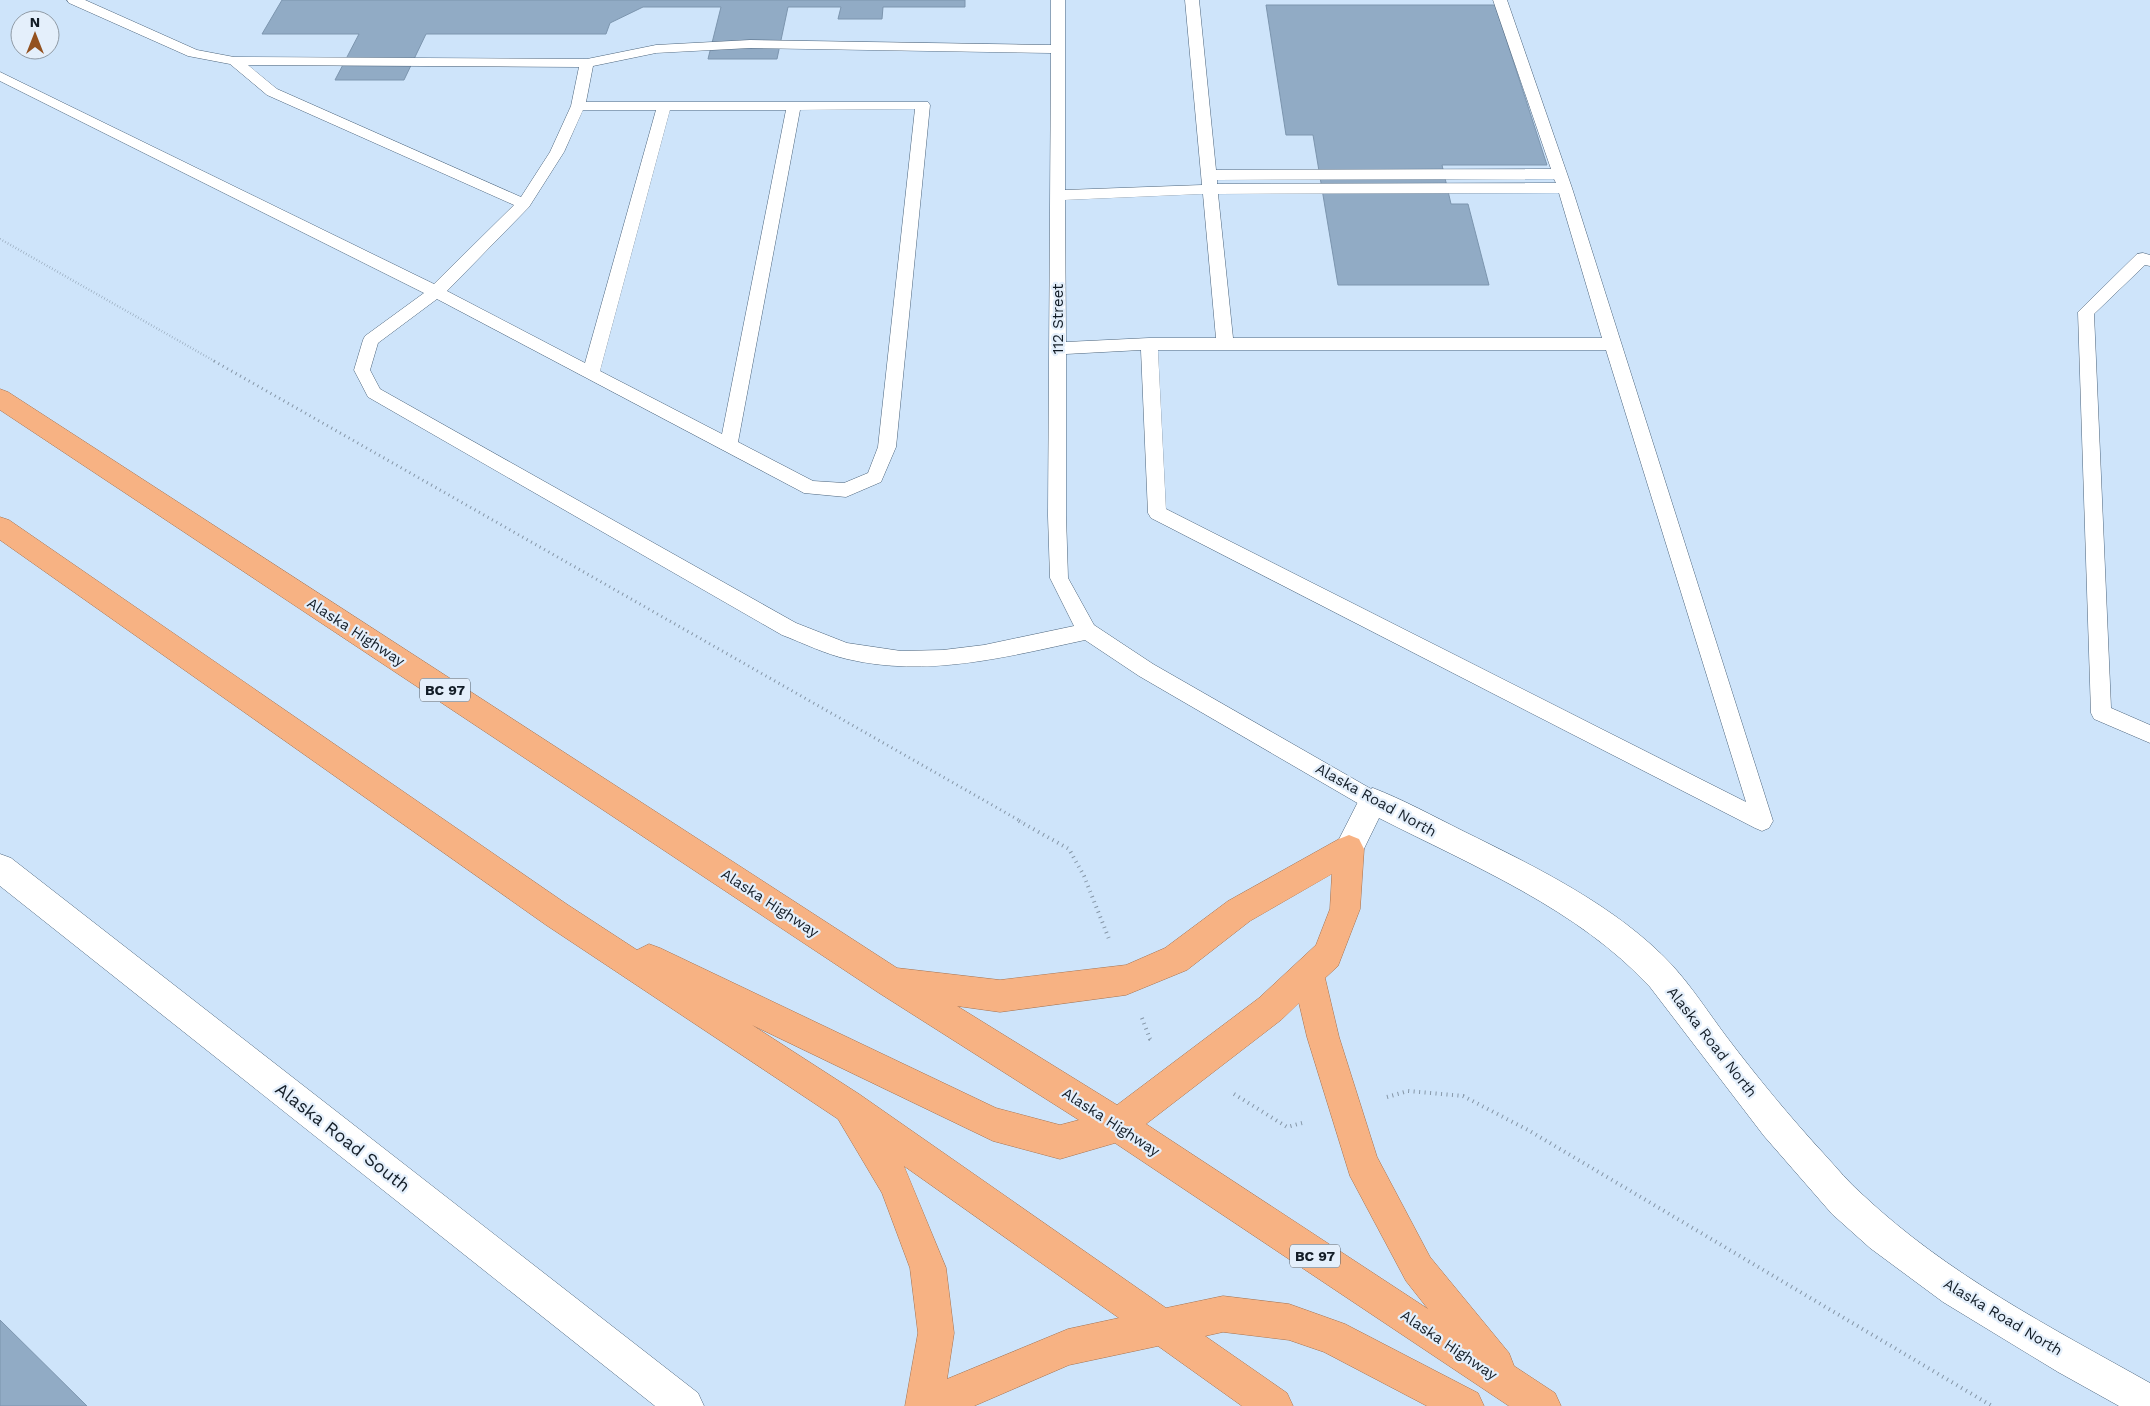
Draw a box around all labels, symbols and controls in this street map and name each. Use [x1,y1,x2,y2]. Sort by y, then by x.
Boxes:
north arrow [10,10,60,60]
text: N [30,14,40,30]
street label: 112 Street [1049,283,1067,354]
street label: Alaska Highway [304,594,408,670]
road number: BC 97 [420,678,470,702]
street label: Alaska Road North [1312,759,1440,841]
street label: Alaska Highway [718,865,822,941]
street label: Alaska Road North [1663,983,1761,1101]
street label: Alaska Road South [271,1078,415,1196]
street label: Alaska Highway [1059,1084,1163,1160]
road number: BC 97 [1290,1244,1340,1268]
street label: Alaska Road North [1940,1274,2066,1360]
street label: Alaska Highway [1397,1306,1501,1384]

